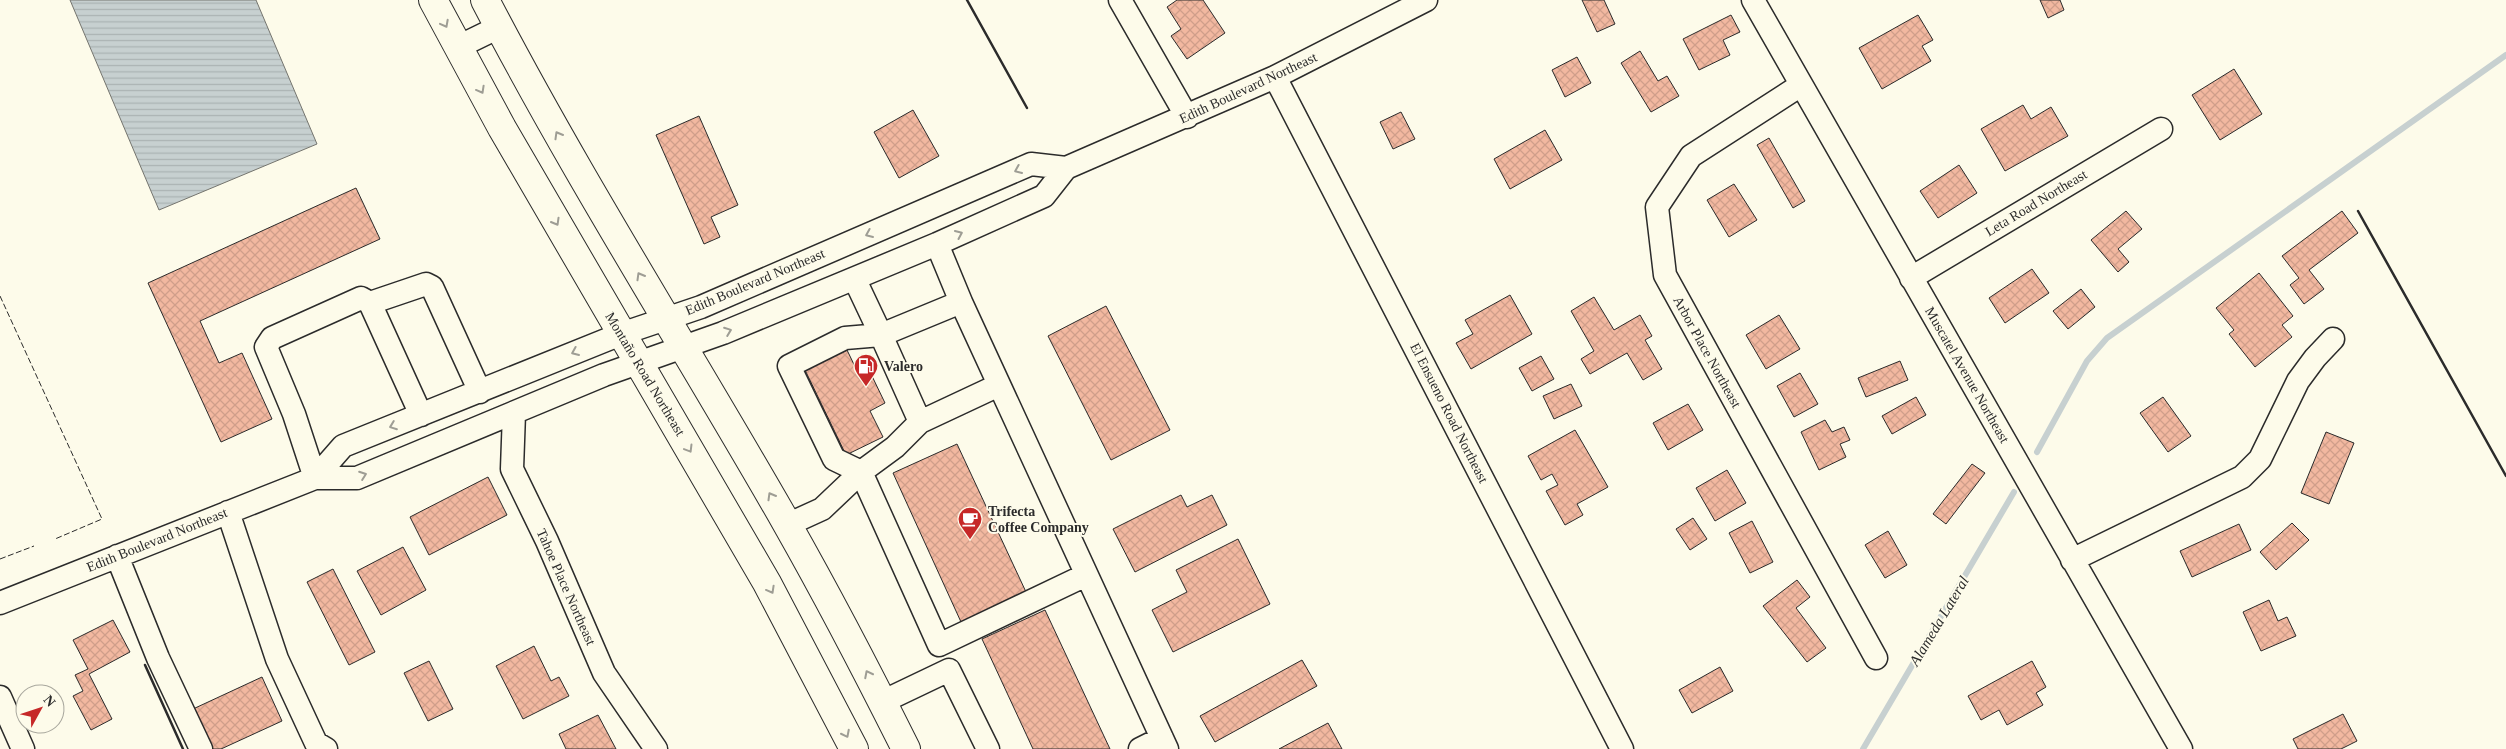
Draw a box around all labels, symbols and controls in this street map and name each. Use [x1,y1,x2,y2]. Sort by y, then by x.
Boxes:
one-way arrow [439,18,449,27]
street label: Edith Boulevard Northeast [1177,49,1319,127]
one-way arrow [475,85,485,94]
one-way arrow [555,132,565,141]
one-way arrow [1014,163,1023,174]
street label: Leta Road Northeast [1982,167,2090,239]
one-way arrow [550,217,560,226]
one-way arrow [865,228,874,238]
one-way arrow [954,230,963,241]
street label: Edith Boulevard Northeast [683,246,827,318]
one-way arrow [636,272,646,281]
street label: Arbor Place Northeast [1670,294,1744,410]
street label: Muscatel Avenue Northeast [1922,304,2012,446]
street label: Montaño Road Northeast [602,309,688,439]
one-way arrow [723,327,732,337]
street label: El Ensueno Road Northeast [1407,340,1491,486]
one-way arrow [571,345,580,356]
fuel station icon: Valero [853,353,879,387]
place label: Valero [884,359,923,374]
one-way arrow [389,421,397,431]
one-way arrow [683,444,693,453]
one-way arrow [358,471,367,481]
one-way arrow [767,493,777,502]
place label: Trifecta Coffee Company [988,504,1089,535]
street label: Edith Boulevard Northeast [85,505,229,575]
cafe icon: Trifecta Coffee Company [957,506,983,540]
street label: Tahoe Place Northeast [534,527,598,648]
water label: Alameda Lateral [1906,573,1972,669]
one-way arrow [764,585,774,594]
one-way arrow [864,670,874,679]
north arrow [15,684,65,734]
text: N [41,692,59,710]
one-way arrow [840,728,850,737]

